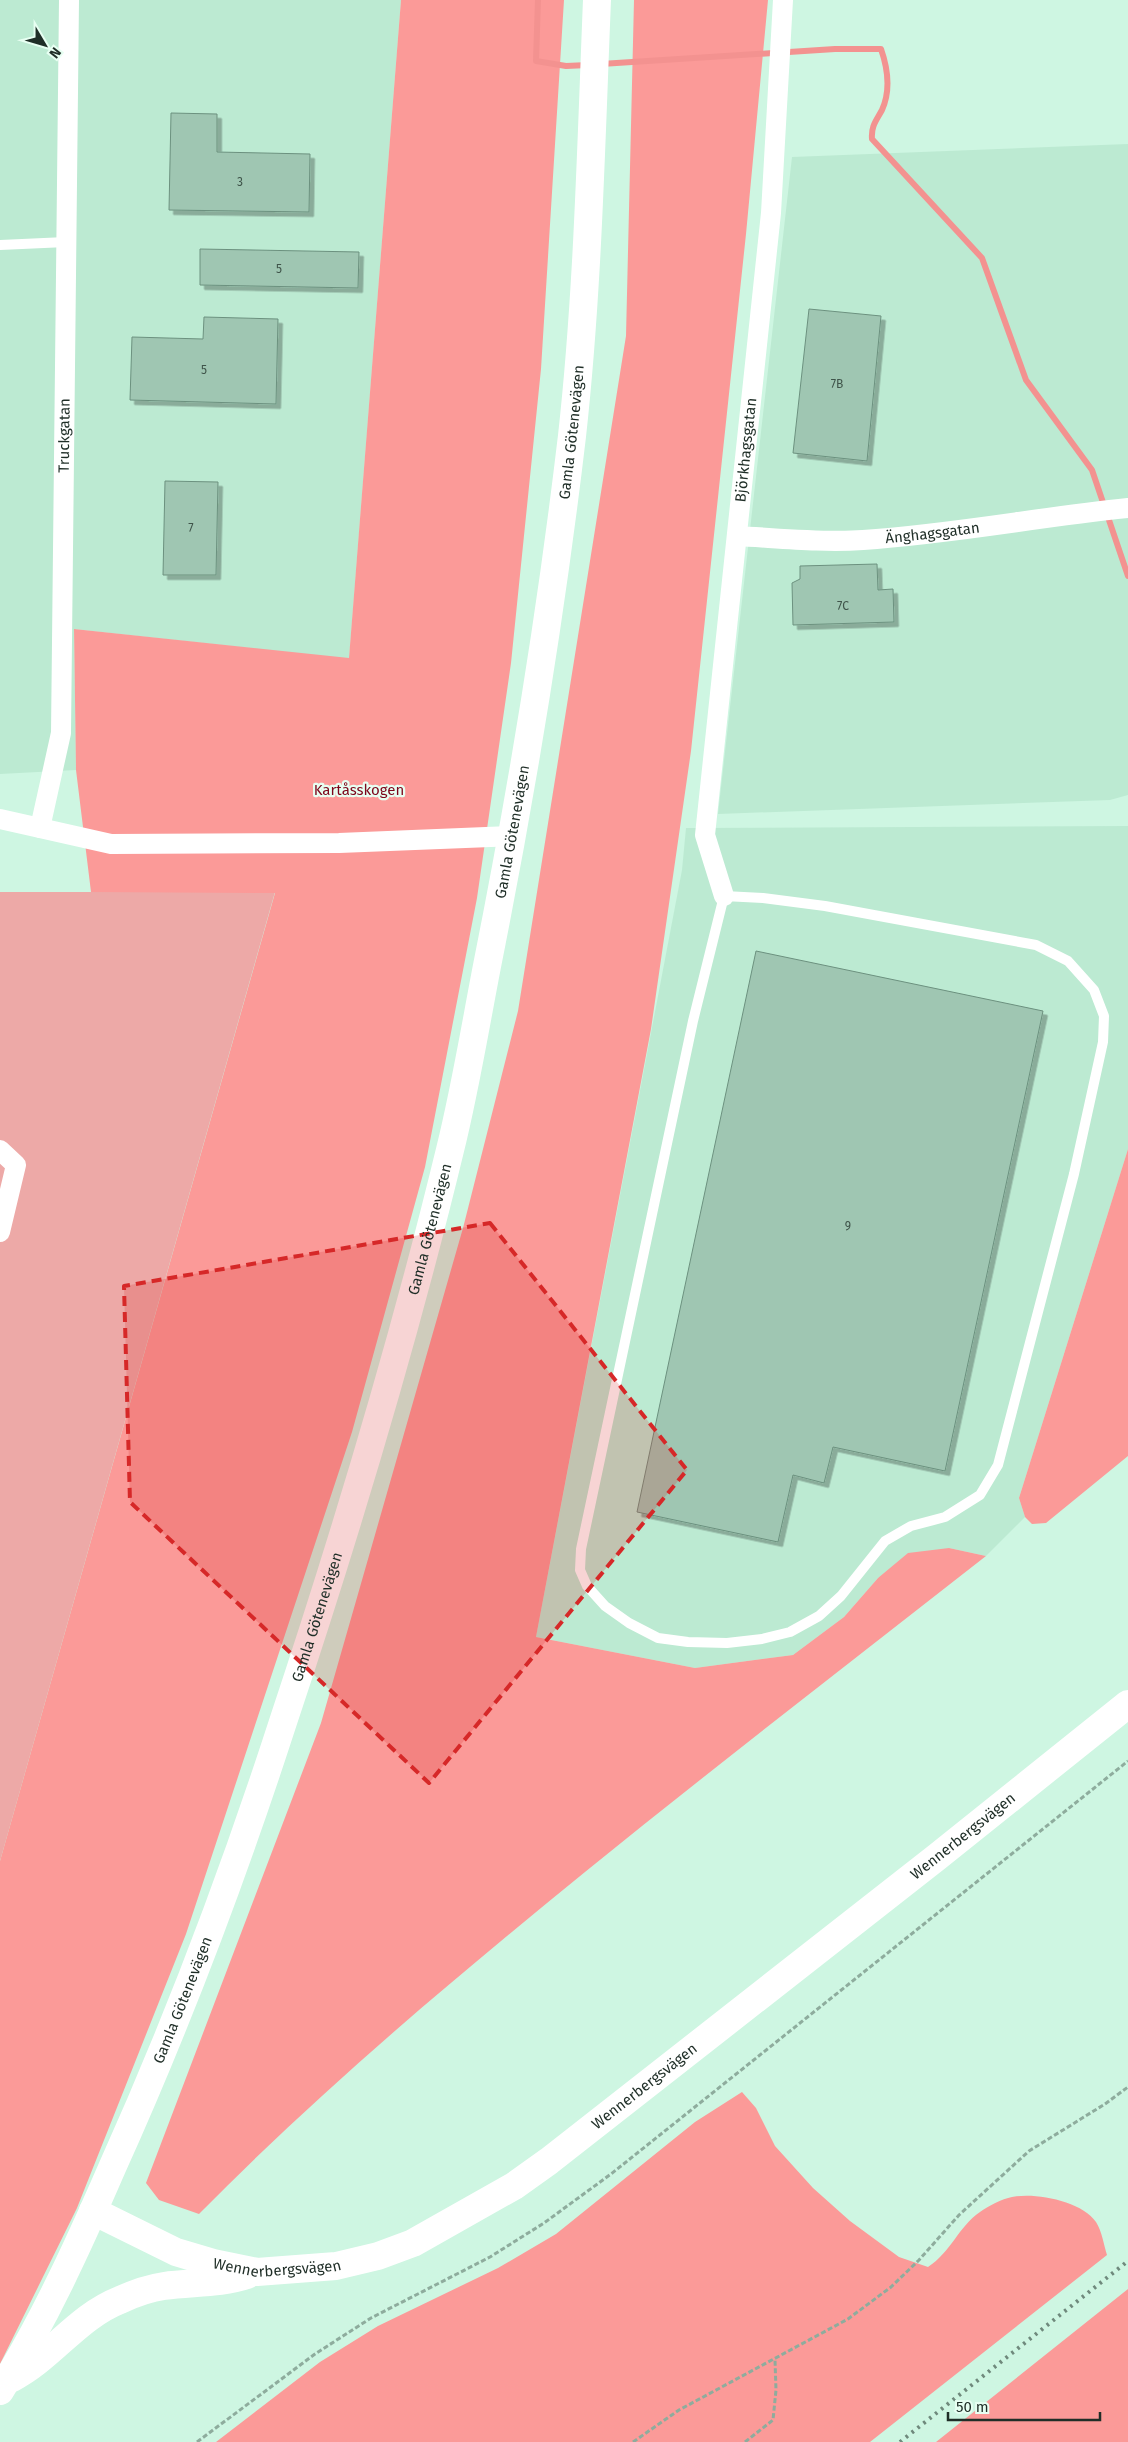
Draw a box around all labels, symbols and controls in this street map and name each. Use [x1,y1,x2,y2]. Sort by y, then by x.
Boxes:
north arrow [20,20,70,70]
text: N [45,44,64,62]
house number: 3 [237,175,243,189]
house number: 5 [276,262,282,276]
house number: 5 [201,363,207,377]
street label: Gamla Götenevägen [555,364,588,501]
house number: 7B [831,377,843,391]
street label: Björkhagsgatan [731,397,760,503]
street label: Truckgatan [55,398,74,473]
street label: Änghagsgatan [885,518,981,547]
house number: 7 [188,521,194,535]
house number: 7C [837,599,849,613]
street label: Gamla Götenevägen [491,764,533,900]
park label: Kartåsskogen [314,781,404,799]
street label: Gamla Götenevägen [404,1162,455,1297]
house number: 9 [845,1219,851,1233]
street label: Gamla Götenevägen [288,1550,346,1684]
street label: Wennerbergsvägen [907,1789,1019,1883]
street label: Gamla Götenevägen [149,1934,216,2066]
street label: Wennerbergsvägen [588,2039,701,2133]
street label: Wennerbergsvägen [212,2254,343,2281]
scale bar [948,2390,1100,2422]
text: 50 m [956,2398,989,2416]

